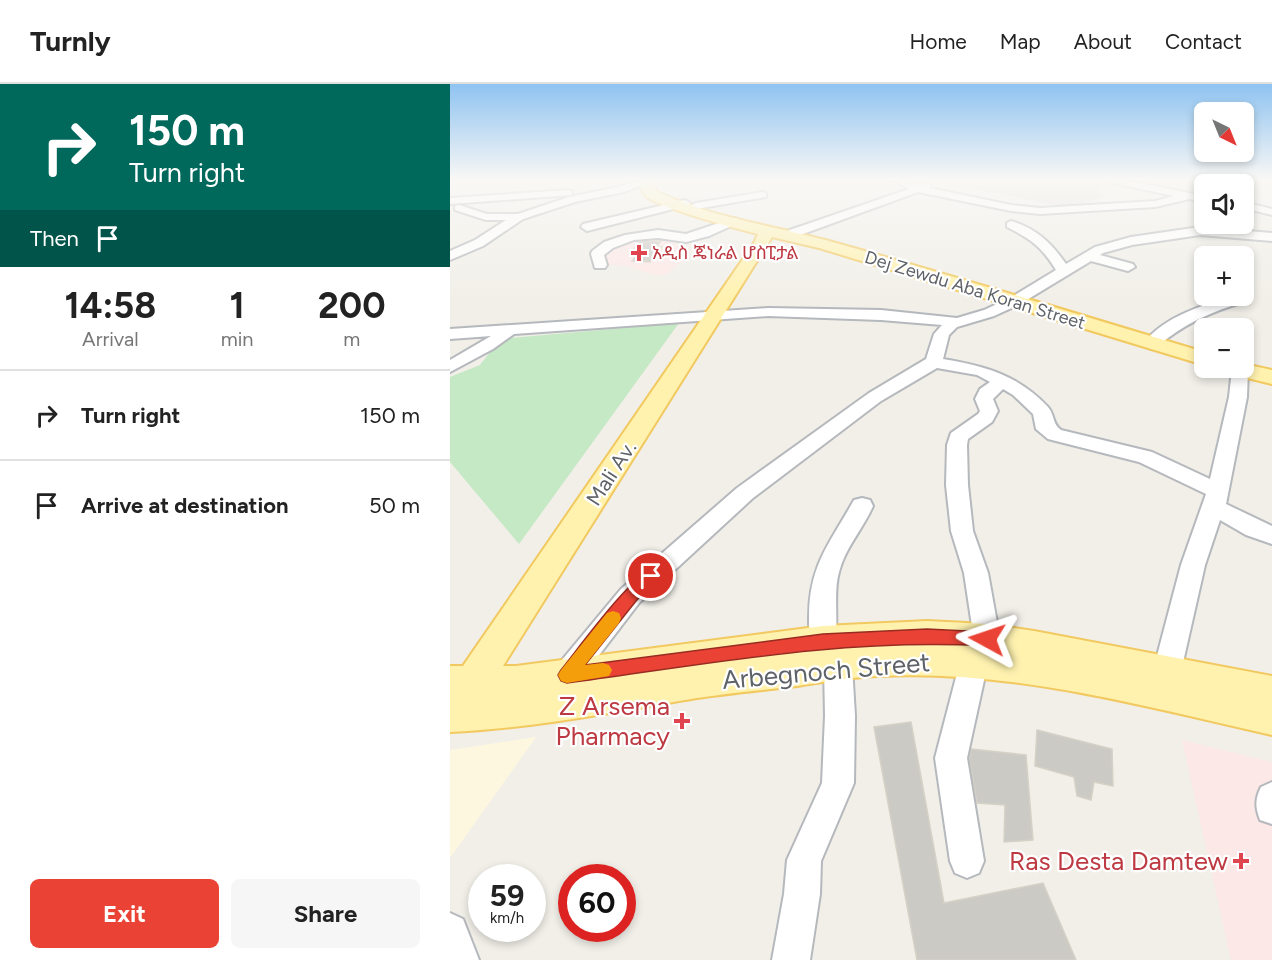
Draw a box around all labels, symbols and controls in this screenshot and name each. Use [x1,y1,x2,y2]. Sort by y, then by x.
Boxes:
text: Turnly [30,24,111,58]
text: Home [910,29,967,54]
text: Map [1000,29,1041,54]
text: About [1074,29,1132,54]
text: Contact [1165,29,1242,54]
north arrow [1194,102,1254,162]
map controls [1194,102,1254,378]
text: 150 m [129,105,245,156]
icon: right [30,108,108,186]
text: Turn right [129,156,245,189]
button: sound [1194,174,1254,234]
icon: arrive [91,222,124,255]
text: Then [30,225,79,252]
place label: አዲስ ጄነራል ሆስፒታል [652,242,799,264]
marker: አዲስ ጄነራል ሆስፒታል [630,244,648,262]
street label: Dej Zewdu Aba Koran Street [862,246,1088,334]
button: + [1194,246,1254,306]
text: 14:58 [64,284,156,327]
text: 1 [230,284,245,327]
text: 200 [318,284,386,327]
button: − [1194,318,1254,378]
text: Arrival [82,327,139,351]
text: min [221,327,254,351]
text: m [343,327,360,351]
icon: right [30,399,63,432]
text: Turn right [81,402,180,429]
text: 150 m [360,402,420,429]
street label: Mali Av. [581,436,641,510]
icon: arrive [30,489,63,522]
text: Arrive at destination [81,492,289,519]
text: 50 m [369,492,420,519]
pin [625,550,676,601]
icon: arrive [634,559,667,592]
position arrow [955,607,1019,671]
street label: Arbegnoch Street [721,646,931,696]
place label: Z Arsema Pharmacy [556,690,670,752]
marker: Z Arsema Pharmacy [675,714,689,728]
place label: Ras Desta Damtew [1009,845,1229,877]
marker: Ras Desta Damtew [1232,852,1250,870]
speed limit sign: 60 [558,864,636,942]
text: 59 [490,877,524,914]
button: Exit [30,879,219,948]
button: Share [231,879,420,948]
text: km/h [490,909,524,927]

